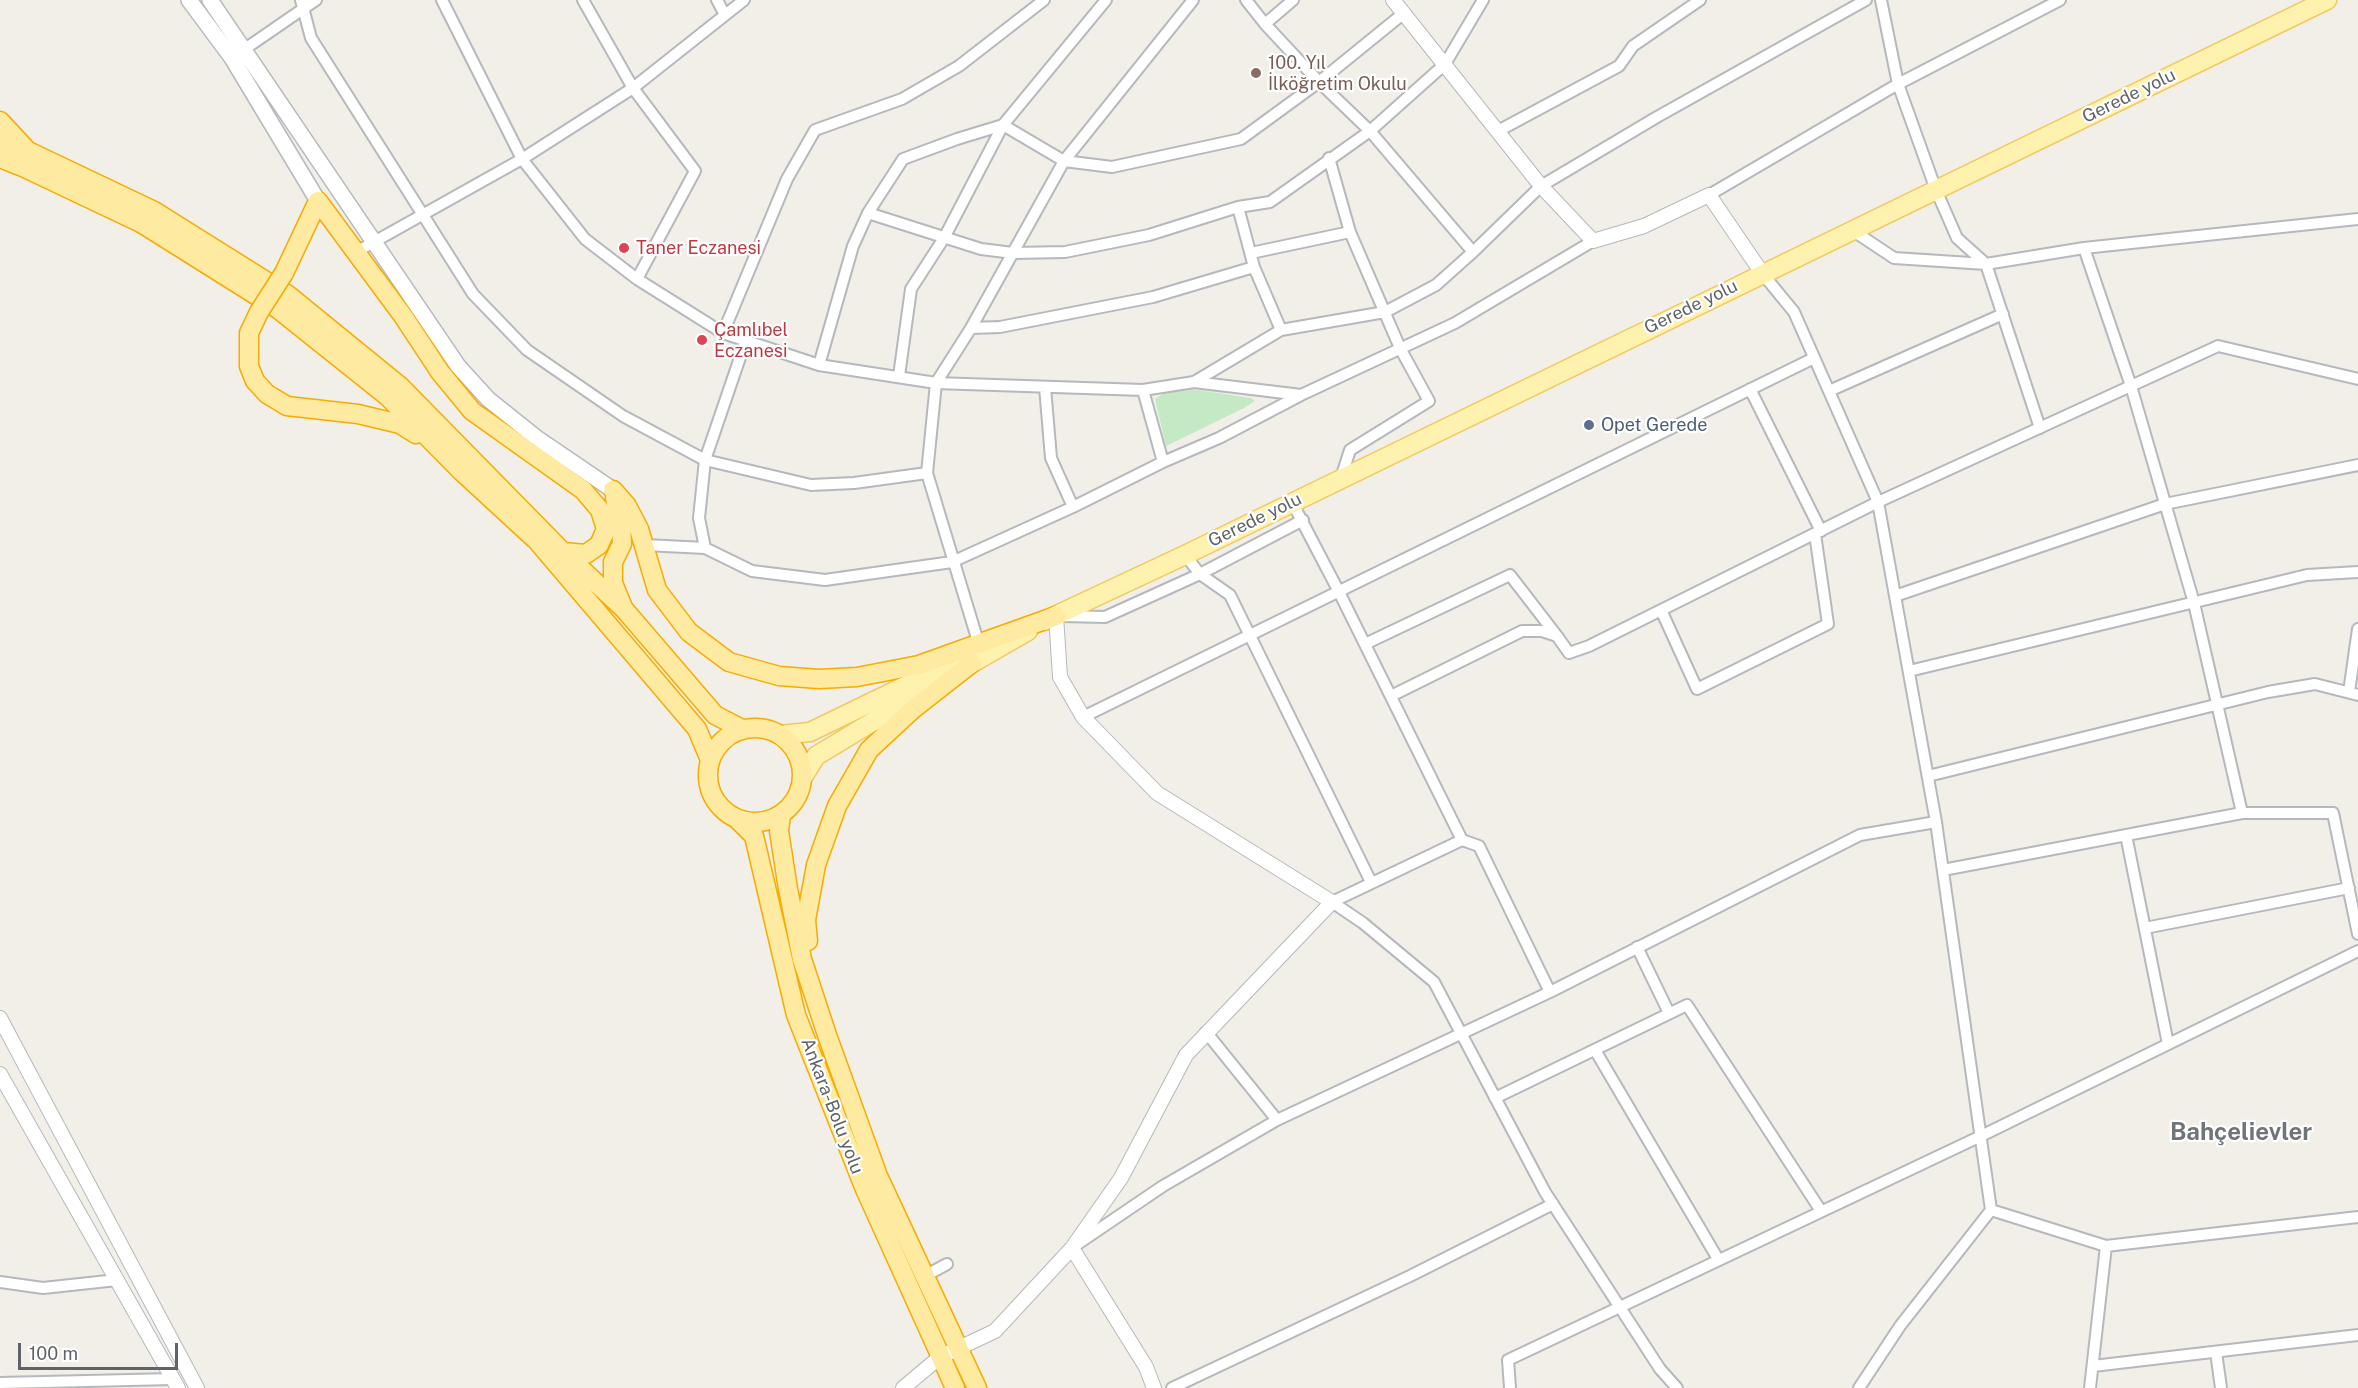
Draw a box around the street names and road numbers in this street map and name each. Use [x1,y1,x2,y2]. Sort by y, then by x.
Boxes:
street label: Gerede yolu [2079,64,2179,128]
street label: Gerede yolu [1641,275,1741,339]
street label: Gerede yolu [1205,488,1305,552]
street label: Ankara-Bolu yolu [796,1035,868,1177]

